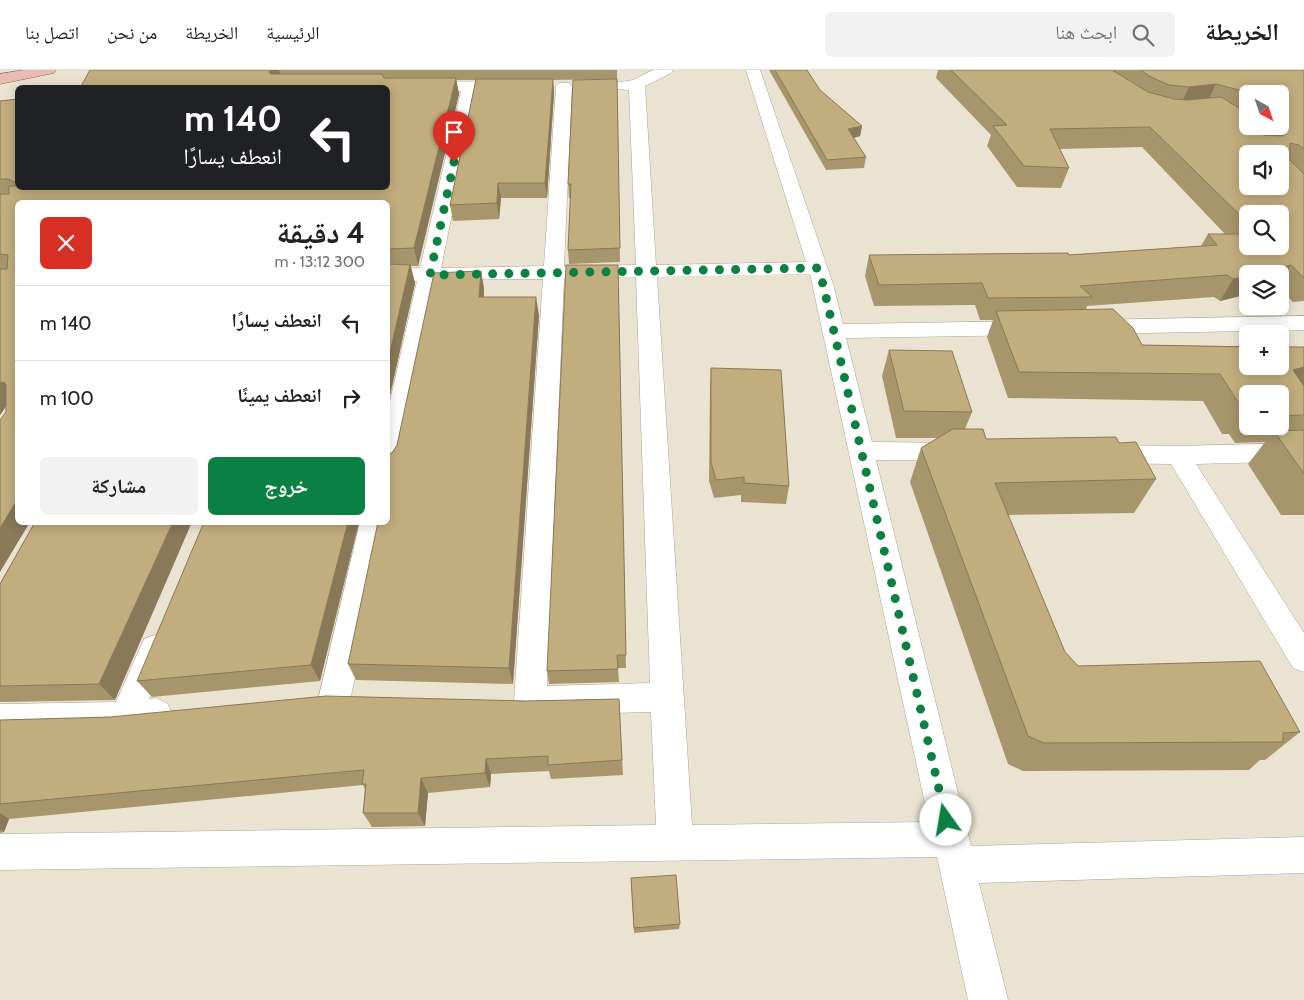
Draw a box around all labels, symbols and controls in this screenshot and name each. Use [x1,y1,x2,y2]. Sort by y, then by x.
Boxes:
search box [825,12,1175,57]
text: الخريطة [1205,17,1279,46]
text: ابحث هنا [1055,21,1117,44]
icon: search [1129,21,1157,49]
text: اتصل بنا [25,22,79,44]
text: من نحن [107,22,157,44]
text: الخريطة [185,22,238,44]
text: الرئيسية [266,22,320,44]
north arrow [1239,85,1289,135]
map controls [1239,85,1289,435]
text: 140 m [184,97,282,140]
icon: left [300,105,365,170]
pin [433,111,475,162]
icon: arrive [440,118,468,146]
text: انعطف يسارًا [183,143,282,170]
button: sound [1239,145,1289,195]
button: search [1239,205,1289,255]
text: 4 دقيقة [277,214,365,251]
button: close [40,217,92,269]
text: 300 m · 13:12 [275,252,365,271]
button: layers [1239,265,1289,315]
text: انعطف يسارًا [232,309,322,332]
icon: left [337,309,365,337]
text: 140 m [40,312,91,335]
button: + [1239,325,1289,375]
text: انعطف يمينًا [237,384,322,407]
icon: right [337,384,365,412]
button: − [1239,385,1289,435]
text: 100 m [40,387,94,410]
button: مشاركة [40,457,198,515]
button: خروج [208,457,365,515]
position arrow [919,793,971,845]

